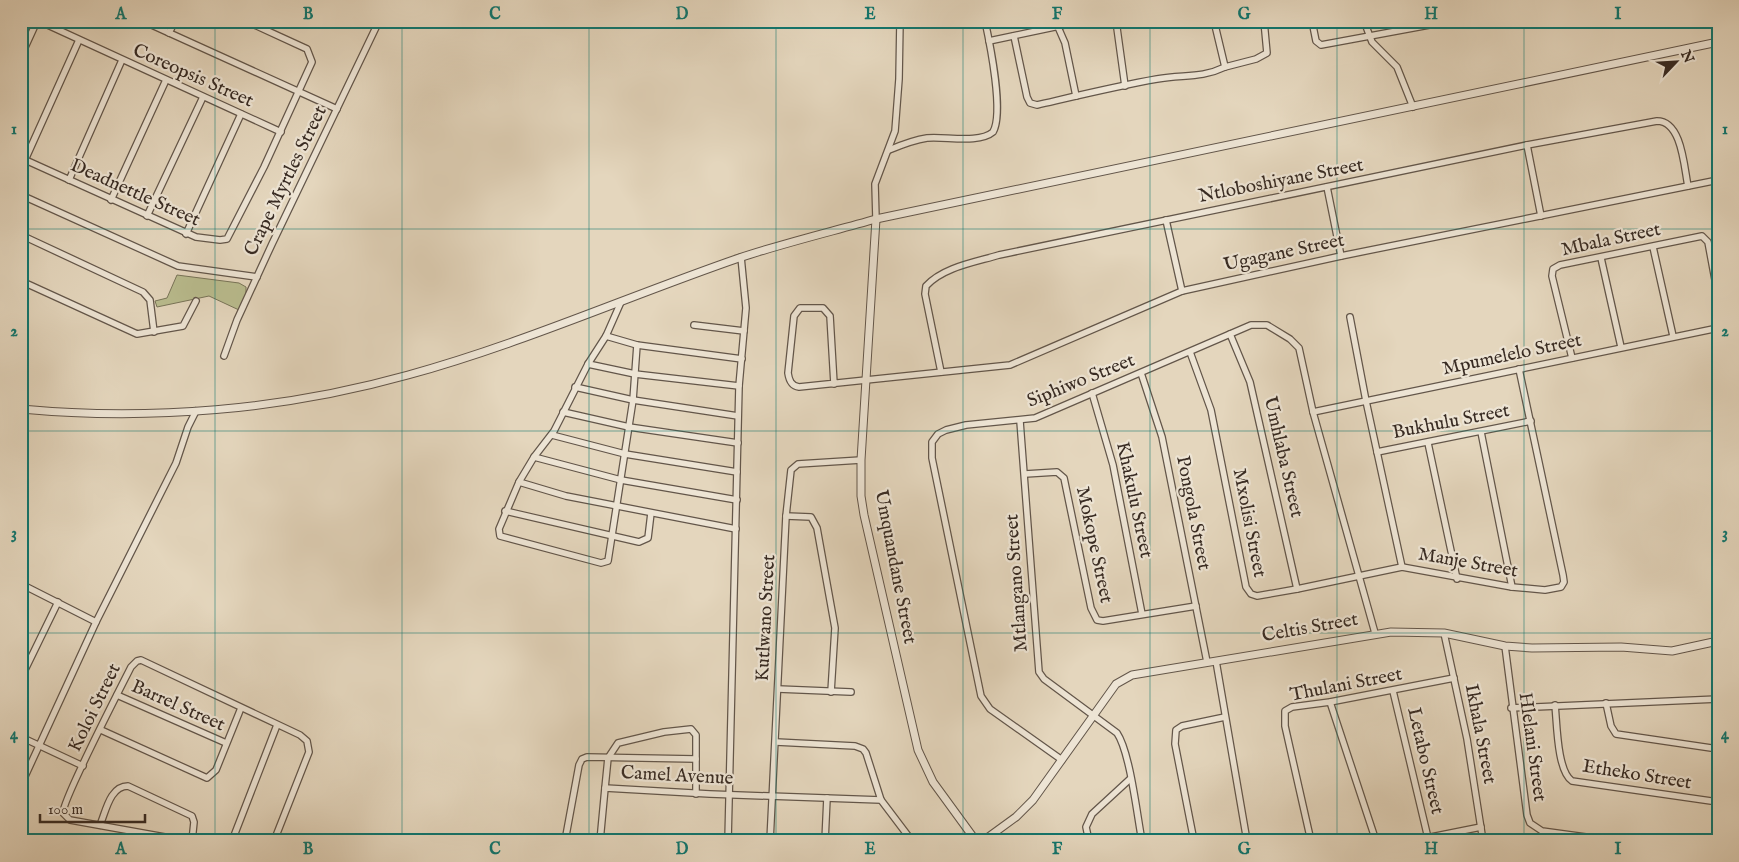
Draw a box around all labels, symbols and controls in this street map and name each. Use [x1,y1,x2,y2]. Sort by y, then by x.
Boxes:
text: A [115,5,128,25]
text: B [303,5,314,25]
text: C [489,5,501,25]
text: D [676,5,689,25]
text: E [864,5,876,25]
text: F [1052,5,1063,25]
text: G [1238,5,1251,25]
text: H [1424,5,1438,25]
text: I [1615,5,1622,25]
north arrow [1652,38,1702,88]
street label: Coreopsis Street [129,39,258,114]
text: N [1676,47,1698,66]
street label: Crape Myrtles Street [239,102,333,260]
text: 1 [11,120,17,140]
text: 1 [1722,120,1728,140]
street label: Ntloboshiyane Street [1196,153,1366,209]
street label: Deadnettle Street [66,154,204,233]
street label: Mbala Street [1559,218,1663,262]
street label: Ugagane Street [1221,228,1347,277]
text: 2 [10,322,18,342]
text: 2 [1721,322,1729,342]
street label: Mpumelelo Street [1440,328,1584,381]
street label: Siphiwo Street [1024,348,1139,413]
street label: Umhlaba Street [1257,394,1309,520]
street label: Bukhulu Street [1390,399,1512,445]
street label: Khakulu Street [1110,440,1158,561]
street label: Pongola Street [1170,454,1216,573]
street label: Mxolisi Street [1227,466,1271,580]
street label: Mokope Street [1070,485,1118,606]
street label: Umquandane Street [868,488,922,646]
street label: Mtlangano Street [1000,513,1034,653]
text: 3 [11,524,17,544]
text: 3 [1722,524,1728,544]
street label: Manje Street [1416,542,1520,584]
street label: Kutlwano Street [751,553,781,682]
street label: Celtis Street [1260,608,1360,648]
street label: Koloi Street [63,659,127,756]
street label: Thulani Street [1288,662,1405,708]
street label: Barrel Street [127,675,229,737]
street label: Ikhala Street [1459,682,1502,787]
street label: Hlelani Street [1512,691,1552,804]
street label: Letabo Street [1401,705,1449,817]
text: 4 [10,725,19,745]
text: 4 [1721,725,1730,745]
street label: Etheko Street [1581,755,1694,796]
street label: Camel Avenue [620,761,734,791]
scale bar [40,792,145,824]
text: 100 m [48,800,84,819]
text: A [115,840,128,860]
text: B [303,840,314,860]
text: C [489,840,501,860]
text: D [676,840,689,860]
text: E [864,840,876,860]
text: F [1052,840,1063,860]
text: G [1238,840,1251,860]
text: H [1424,840,1438,860]
text: I [1615,840,1622,860]

